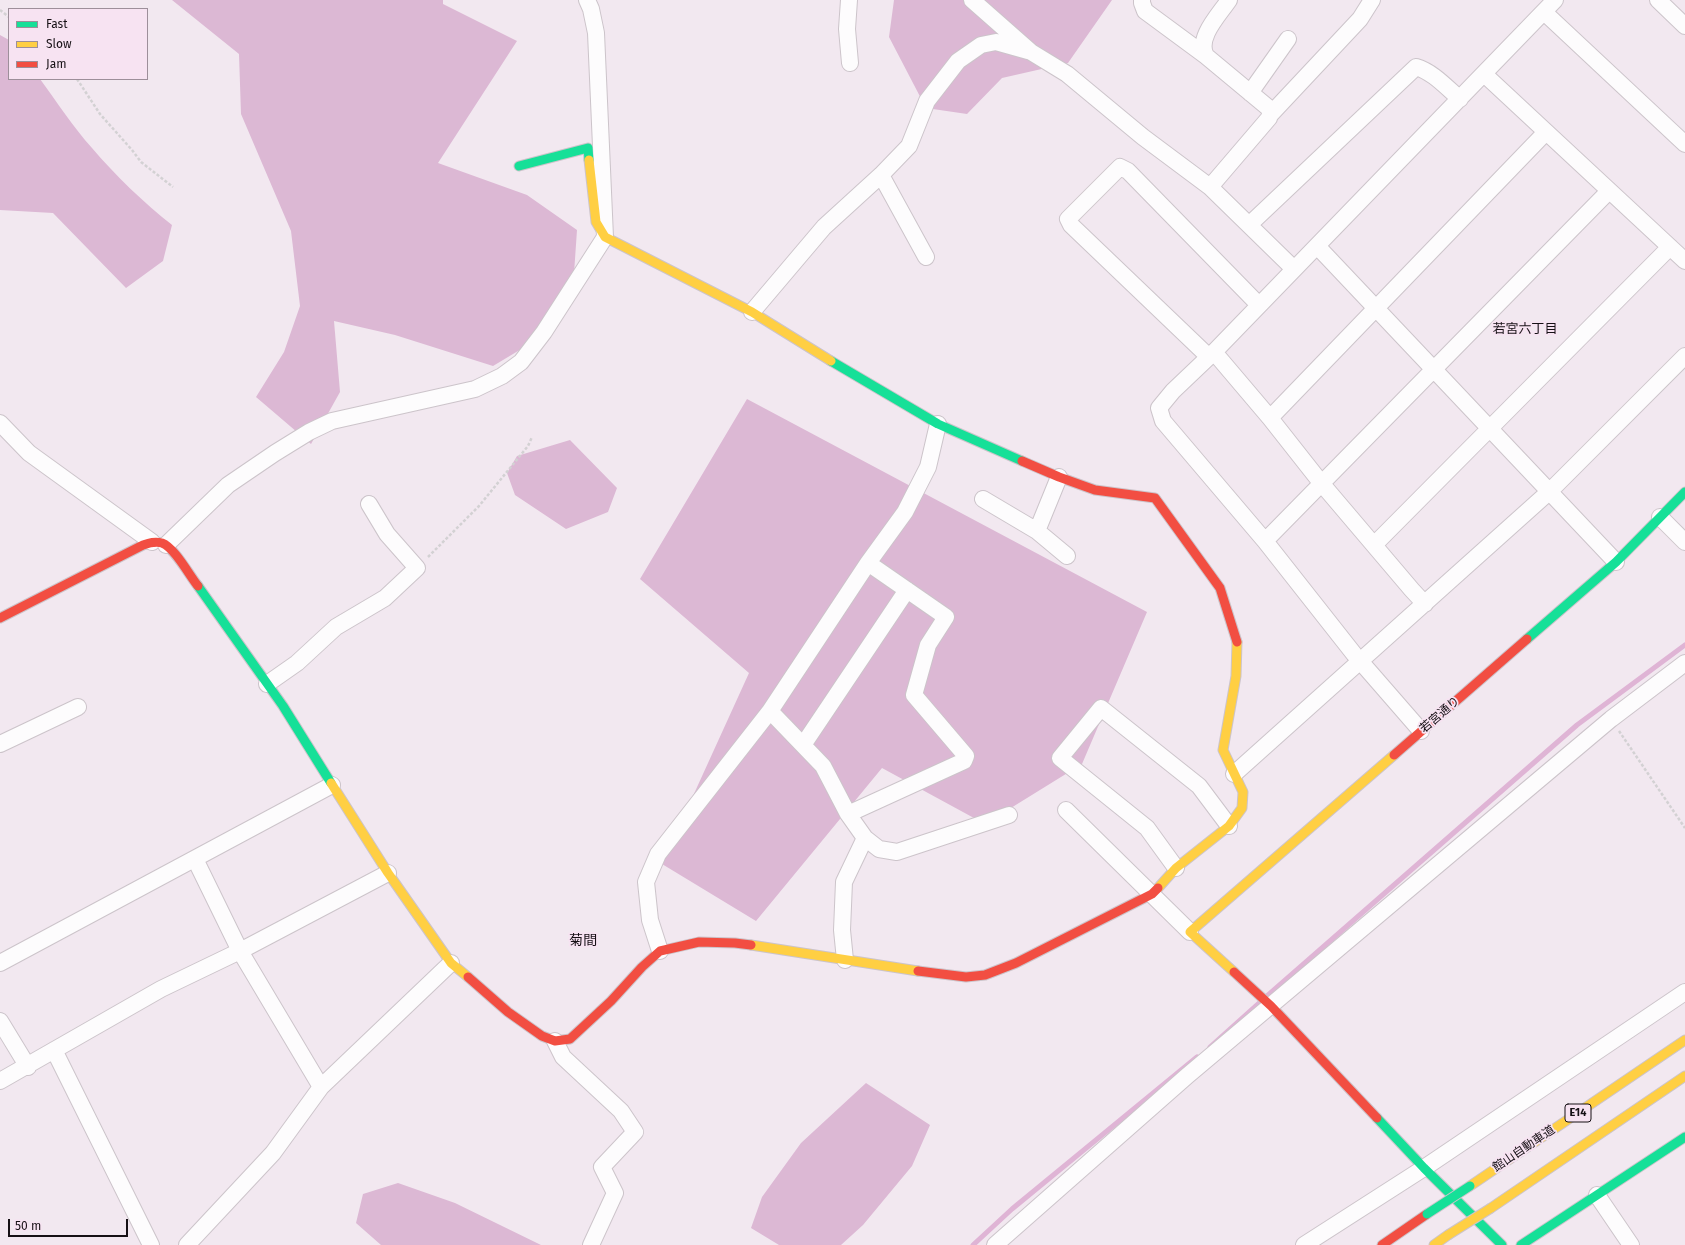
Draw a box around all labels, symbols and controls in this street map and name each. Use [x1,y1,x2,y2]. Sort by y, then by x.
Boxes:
legend [8,8,148,80]
text: Fast [46,17,68,31]
text: Slow [46,37,72,51]
text: Jam [46,57,66,71]
district label: 若宮六丁目 [1493,321,1557,337]
street label: 若宮通り [1417,694,1463,736]
district label: 菊間 [569,933,597,949]
road number: E14 [1565,1104,1591,1122]
street label: 館山自動車道 [1490,1123,1558,1175]
scale bar [10,1211,130,1237]
text: 50 m [15,1219,41,1233]

